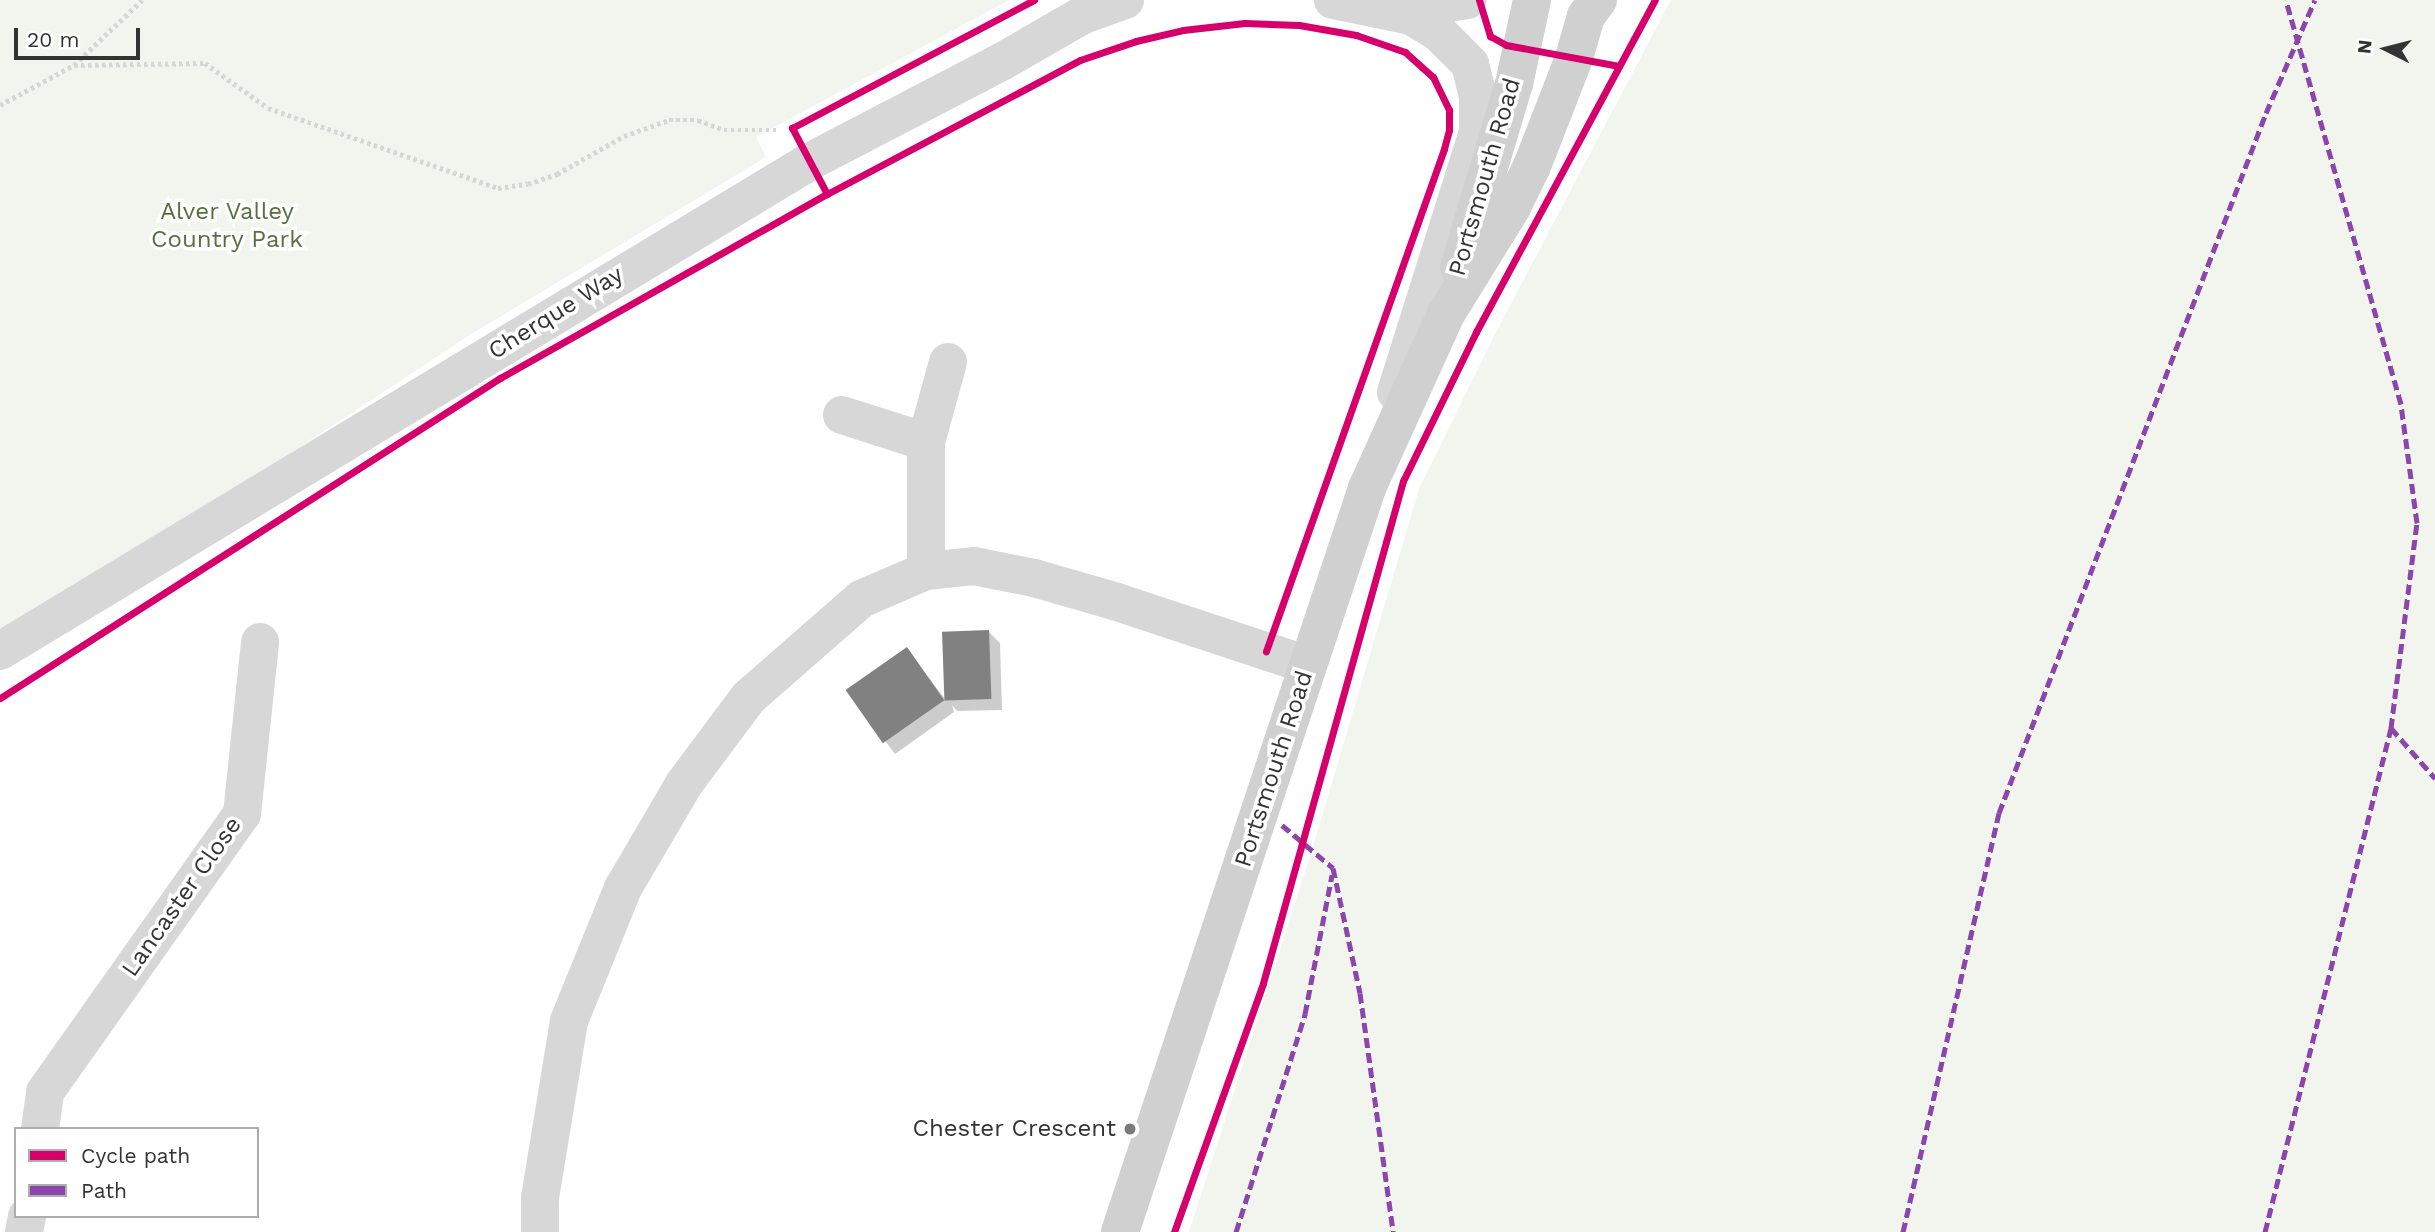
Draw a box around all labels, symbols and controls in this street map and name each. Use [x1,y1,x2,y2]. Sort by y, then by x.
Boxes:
scale bar [18,14,144,58]
north arrow [2351,14,2421,84]
text: 20 m [27,27,79,52]
text: N [2352,39,2377,55]
street label: Portsmouth Road [1443,75,1527,279]
park label: Alver Valley Country Park [151,198,303,254]
street label: Cherque Way [483,260,629,366]
street label: Portsmouth Road [1229,667,1319,871]
street label: Lancaster Close [116,811,248,983]
place label: Chester Crescent [912,1115,1116,1143]
marker: Chester Crescent [1122,1121,1138,1137]
legend [14,1127,259,1218]
text: Cycle path [81,1143,190,1168]
text: Path [81,1178,127,1203]

